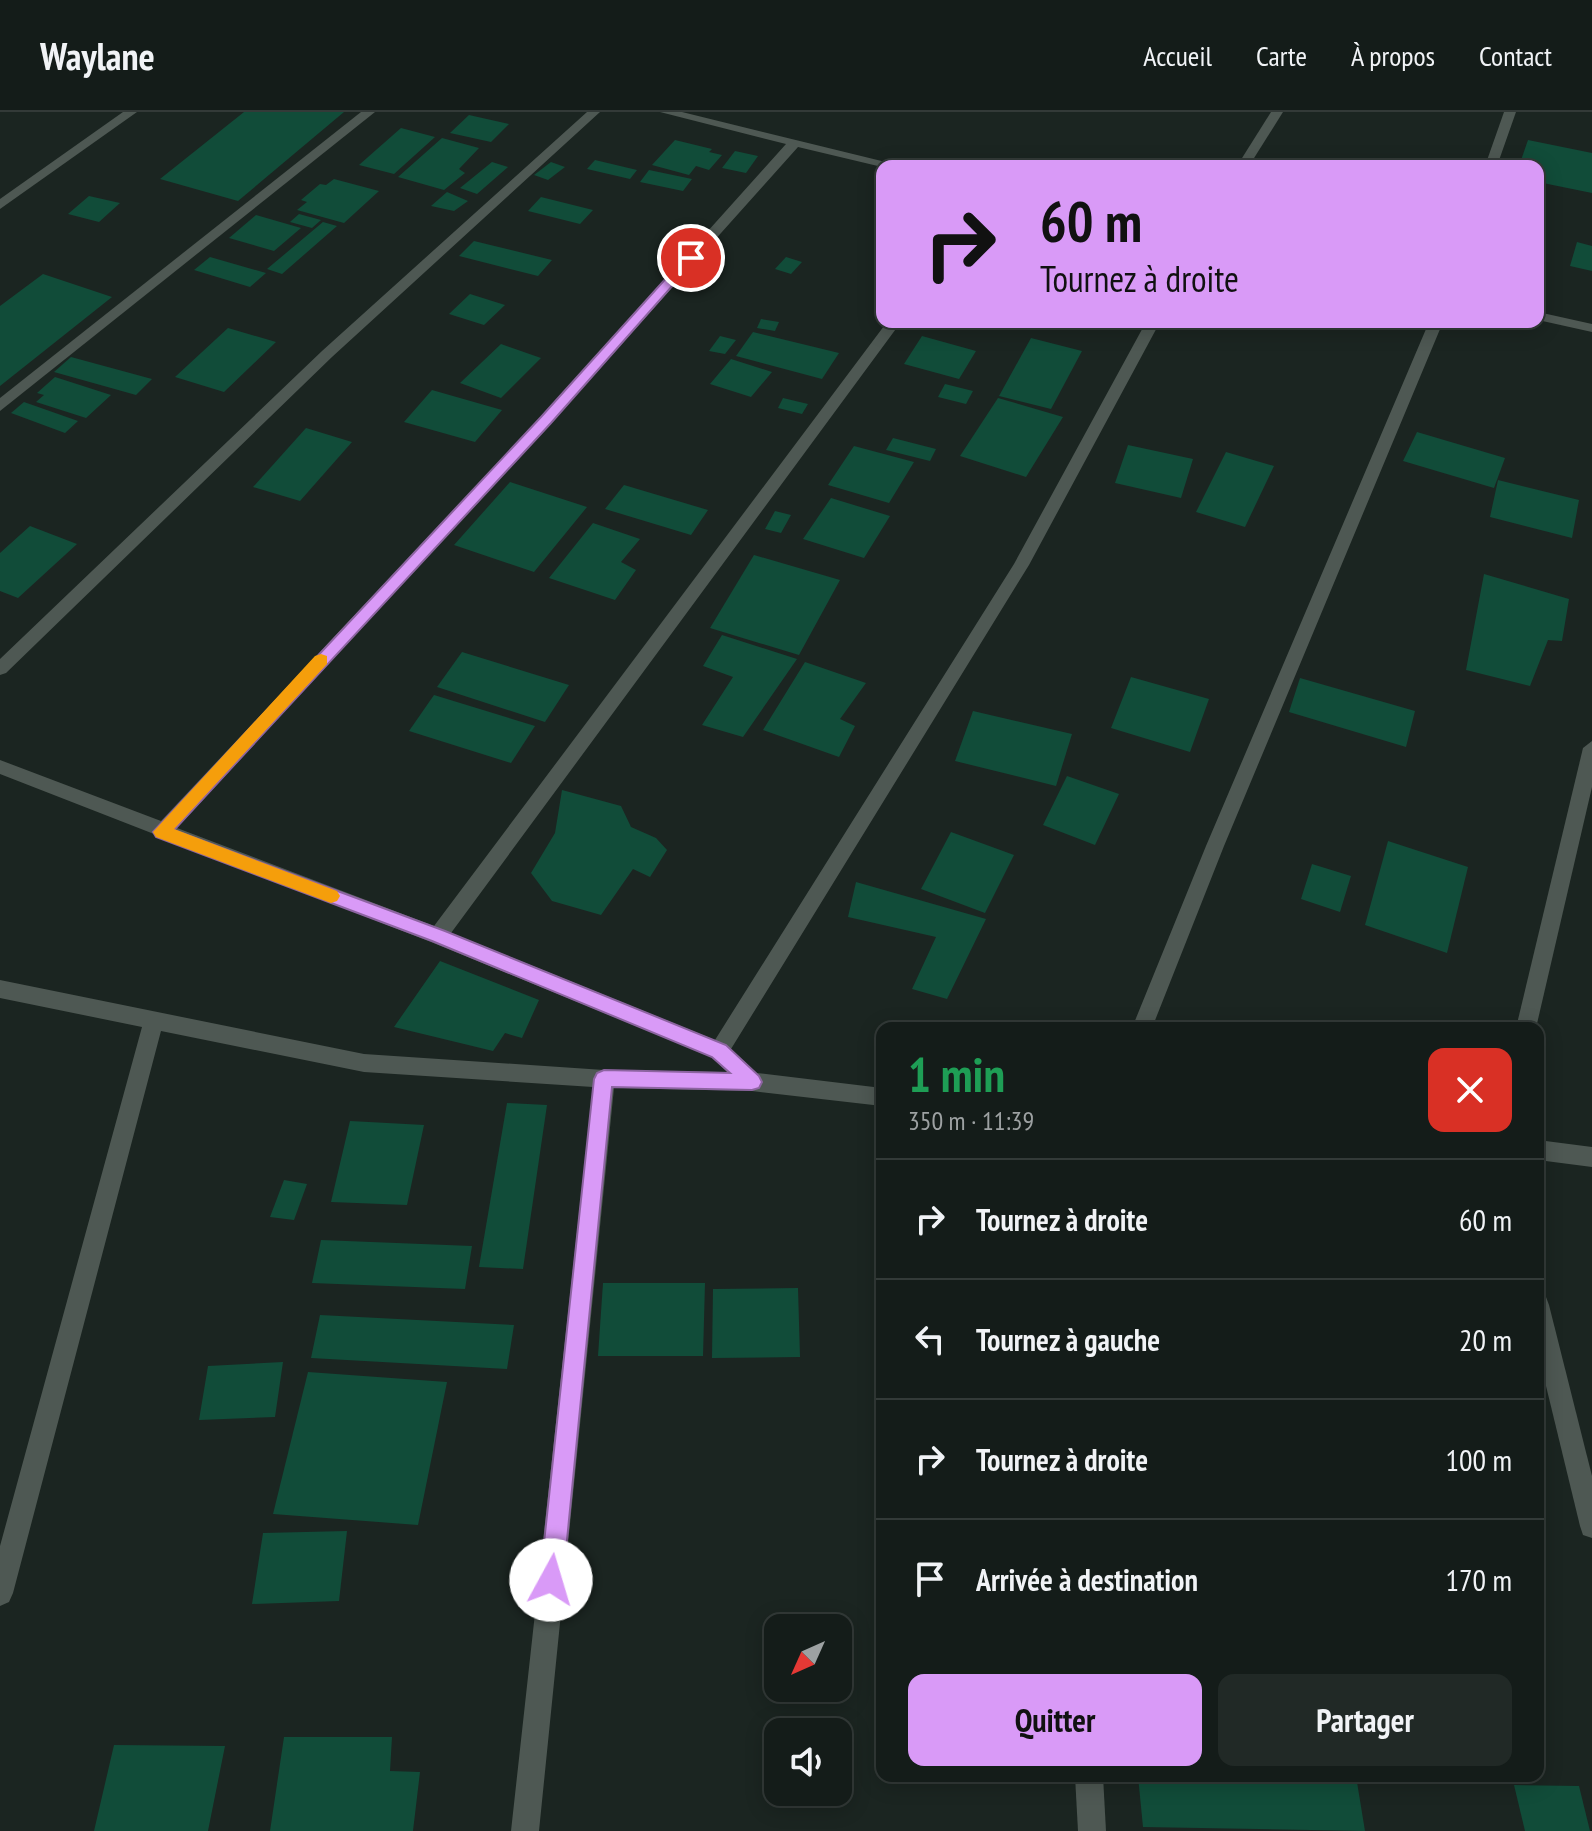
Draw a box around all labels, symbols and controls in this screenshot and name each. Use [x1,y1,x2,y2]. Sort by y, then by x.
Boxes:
text: Waylane [40,31,155,80]
text: Accueil [1143,37,1212,74]
text: Carte [1256,37,1307,74]
text: À propos [1351,37,1435,74]
text: Contact [1479,37,1552,74]
text: 60 m [1040,185,1142,257]
icon: right [908,192,1012,296]
pin [657,224,725,292]
icon: arrive [669,236,713,280]
text: Tournez à droite [1040,255,1239,302]
text: 1 min [908,1043,1005,1105]
button: close [1428,1048,1512,1132]
text: 350 m · 11:39 [908,1104,1034,1137]
icon: right [908,1197,952,1241]
text: Tournez à droite [976,1200,1148,1239]
text: 60 m [1459,1200,1512,1239]
icon: left [908,1317,952,1361]
text: Tournez à gauche [976,1320,1160,1359]
text: 20 m [1459,1320,1512,1359]
icon: right [908,1437,952,1481]
text: Tournez à droite [976,1440,1148,1479]
text: 100 m [1446,1440,1512,1479]
position arrow [509,1538,593,1622]
icon: arrive [908,1557,952,1601]
text: Arrivée à destination [976,1560,1198,1599]
text: 170 m [1446,1560,1512,1599]
north arrow [764,1614,852,1702]
map controls [764,1614,852,1806]
button: Quitter [908,1674,1202,1766]
button: Partager [1218,1674,1512,1766]
button: sound [764,1718,852,1806]

